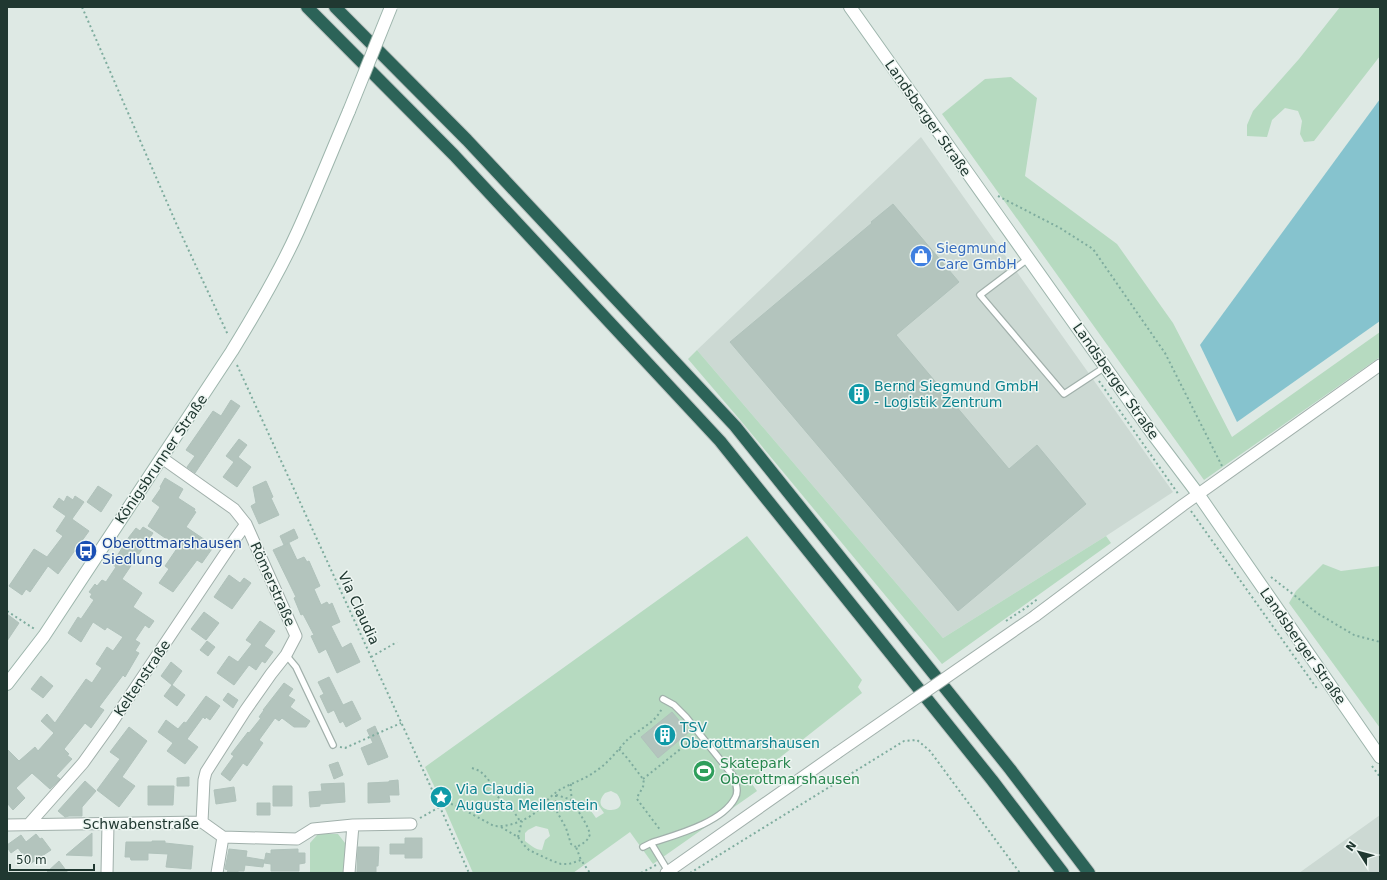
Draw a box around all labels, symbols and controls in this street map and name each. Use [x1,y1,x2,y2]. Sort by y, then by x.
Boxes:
street label: Landsberger Straße [882,57,974,179]
place label: Siegmund Care GmbH [936,240,1017,272]
shop icon: Siegmund Care GmbH [908,243,934,269]
street label: Landsberger Straße [1070,320,1162,442]
place label: Bernd Siegmund GmbH - Logistik Zentrum [874,378,1039,410]
building icon: Bernd Siegmund GmbH - Logistik Zentrum [846,381,872,407]
street label: Königsbrunner Straße [112,391,210,527]
place label: Oberottmarshausen Siedlung [102,535,242,567]
bus stop icon: Oberottmarshausen Siedlung [73,538,99,564]
street label: Römerstraße [247,540,299,628]
street label: Via Claudia [335,569,383,647]
street label: Landsberger Straße [1257,585,1349,707]
street label: Keltenstraße [111,637,173,719]
place label: TSV Oberottmarshausen [679,719,820,751]
building icon: TSV Oberottmarshausen [652,722,678,748]
place label: Skatepark Oberottmarshausen [720,755,860,787]
sports icon: Skatepark Oberottmarshausen [691,758,717,784]
place label: Via Claudia Augusta Meilenstein [456,781,598,813]
place icon: Via Claudia Augusta Meilenstein [428,784,454,810]
street label: Schwabenstraße [83,816,199,832]
north arrow [1339,832,1379,872]
text: N [1343,839,1359,854]
scale bar [10,846,94,872]
text: 50 m [16,853,47,867]

